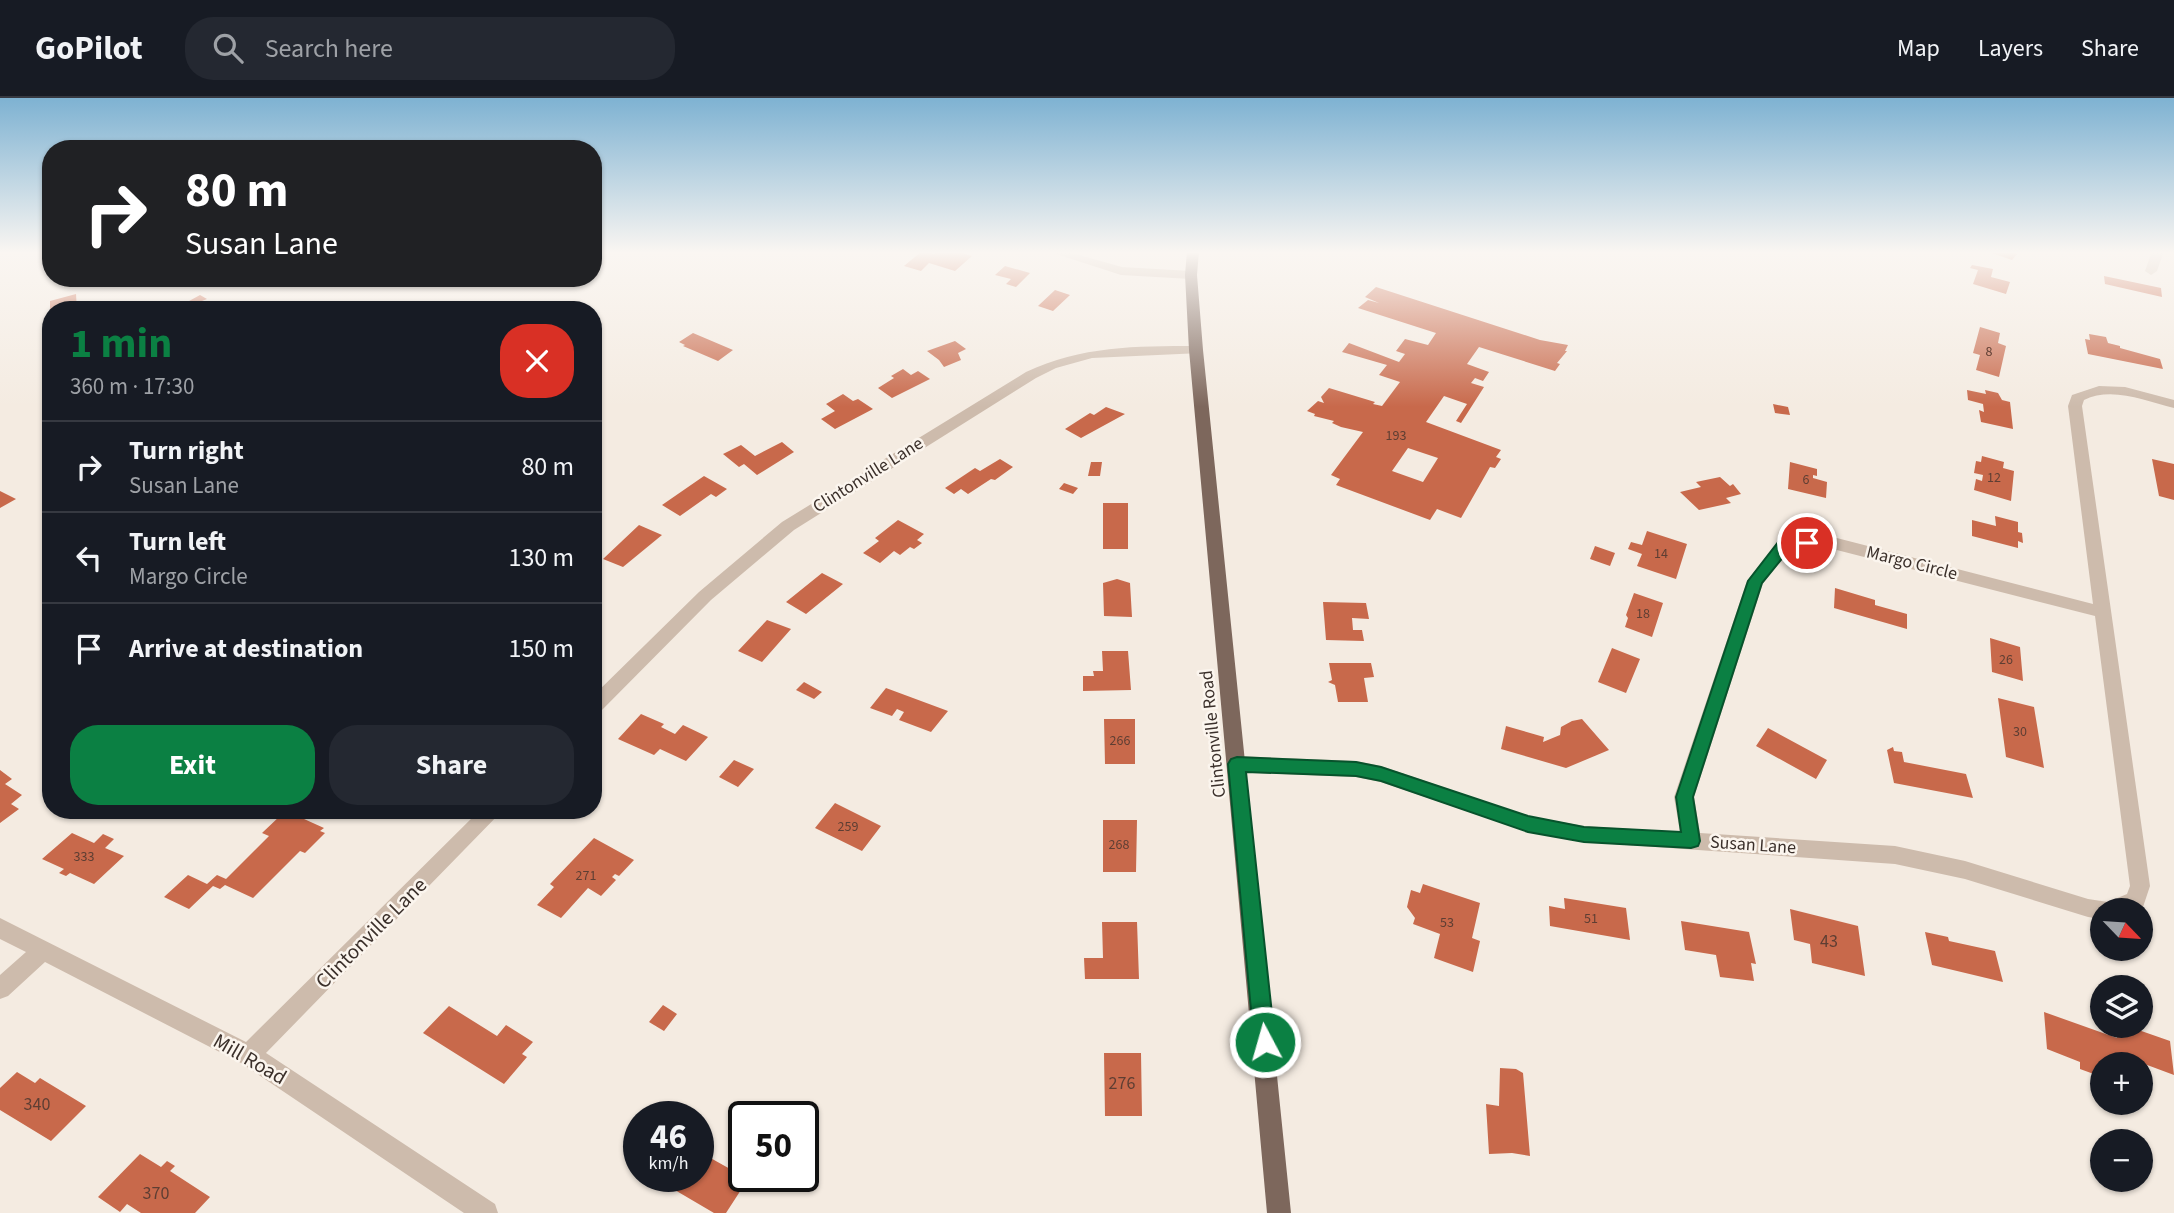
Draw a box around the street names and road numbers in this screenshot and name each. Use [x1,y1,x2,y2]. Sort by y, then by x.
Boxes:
street label: Clintonville Lane [808,431,928,519]
street label: Margo Circle [1864,540,1960,586]
street label: Clintonville Road [1194,669,1232,799]
street label: Susan Lane [1709,830,1797,860]
street label: Clintonville Lane [309,871,433,995]
street label: Mill Road [208,1026,292,1092]

